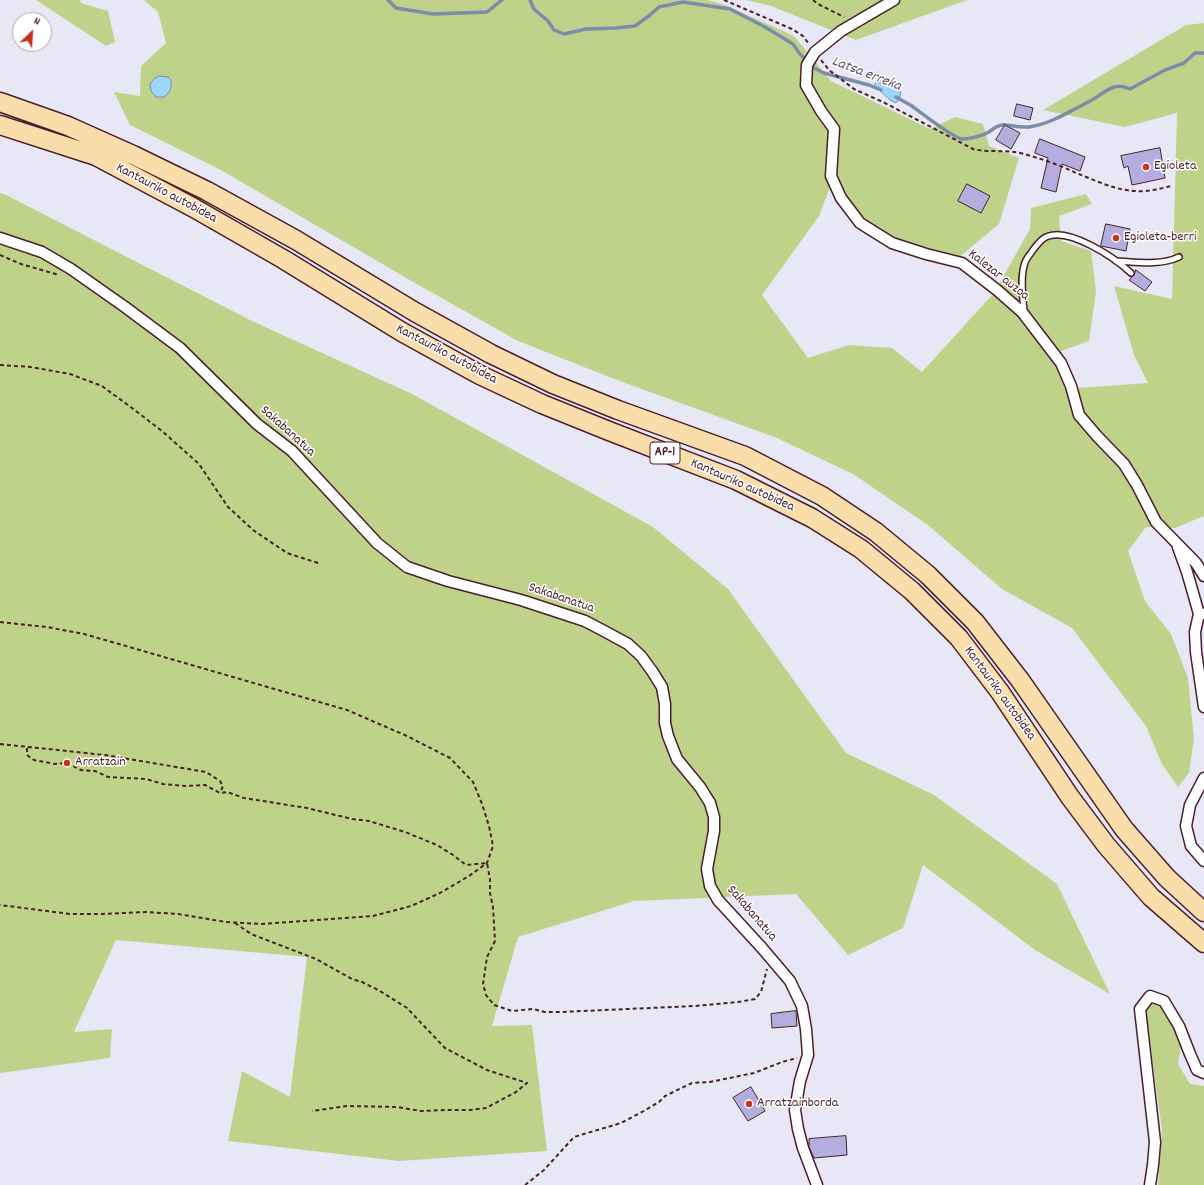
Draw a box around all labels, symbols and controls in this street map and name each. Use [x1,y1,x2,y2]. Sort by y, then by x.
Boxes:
north arrow [12,12,52,52]
text: N [31,14,42,30]
water label: Latsa erreka [829,54,903,96]
place label: Egioleta [1154,159,1197,175]
street label: Kantauriko autobidea [113,160,219,228]
marker: Egioleta [1141,162,1151,172]
place label: Egioleta-berri [1124,230,1196,246]
marker: Egioleta-berri [1111,233,1121,243]
street label: Kalezar auzoa [964,247,1032,305]
street label: Kantauriko autobidea [393,321,499,389]
street label: Sakabanatua [256,403,318,461]
road number: AP-1 [650,442,680,464]
street label: Kantauriko autobidea [687,456,797,516]
street label: Sakabanatua [526,580,596,618]
street label: Kantauriko autobidea [959,644,1039,744]
place label: Arratzain [75,755,126,771]
marker: Arratzain [62,758,72,768]
street label: Sakabanatua [722,883,780,945]
place label: Arratzainborda [757,1096,838,1112]
marker: Arratzainborda [744,1099,754,1109]

